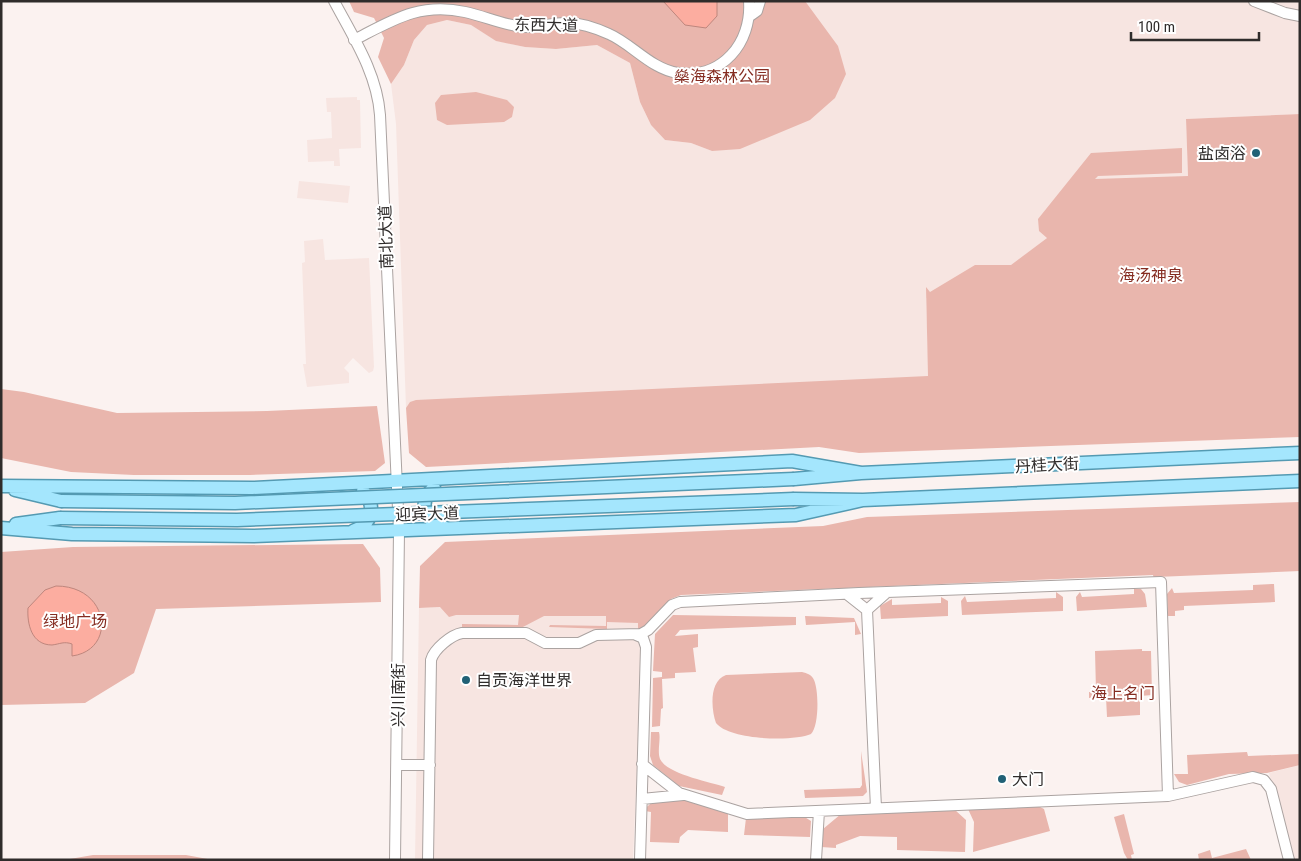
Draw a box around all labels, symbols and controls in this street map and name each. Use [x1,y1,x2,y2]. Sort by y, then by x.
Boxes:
scale bar [1131,10,1258,42]
street label: 东西大道 [514,15,578,35]
text: 100 m [1138,18,1175,36]
park label: 燊海森林公园 [674,67,770,86]
place label: 盐卤浴 [1198,144,1246,163]
marker: 盐卤浴 [1250,147,1262,159]
street label: 南北大道 [375,205,397,269]
park label: 海汤神泉 [1119,266,1183,285]
street label: 丹桂大街 [1015,454,1079,476]
street label: 迎宾大道 [395,503,459,525]
park label: 绿地广场 [43,612,107,631]
street label: 兴川南街 [389,663,408,727]
place label: 自贡海洋世界 [476,671,572,690]
marker: 自贡海洋世界 [460,674,472,686]
park label: 海上名门 [1091,684,1155,703]
place label: 大门 [1012,770,1044,789]
marker: 大门 [996,773,1008,785]

